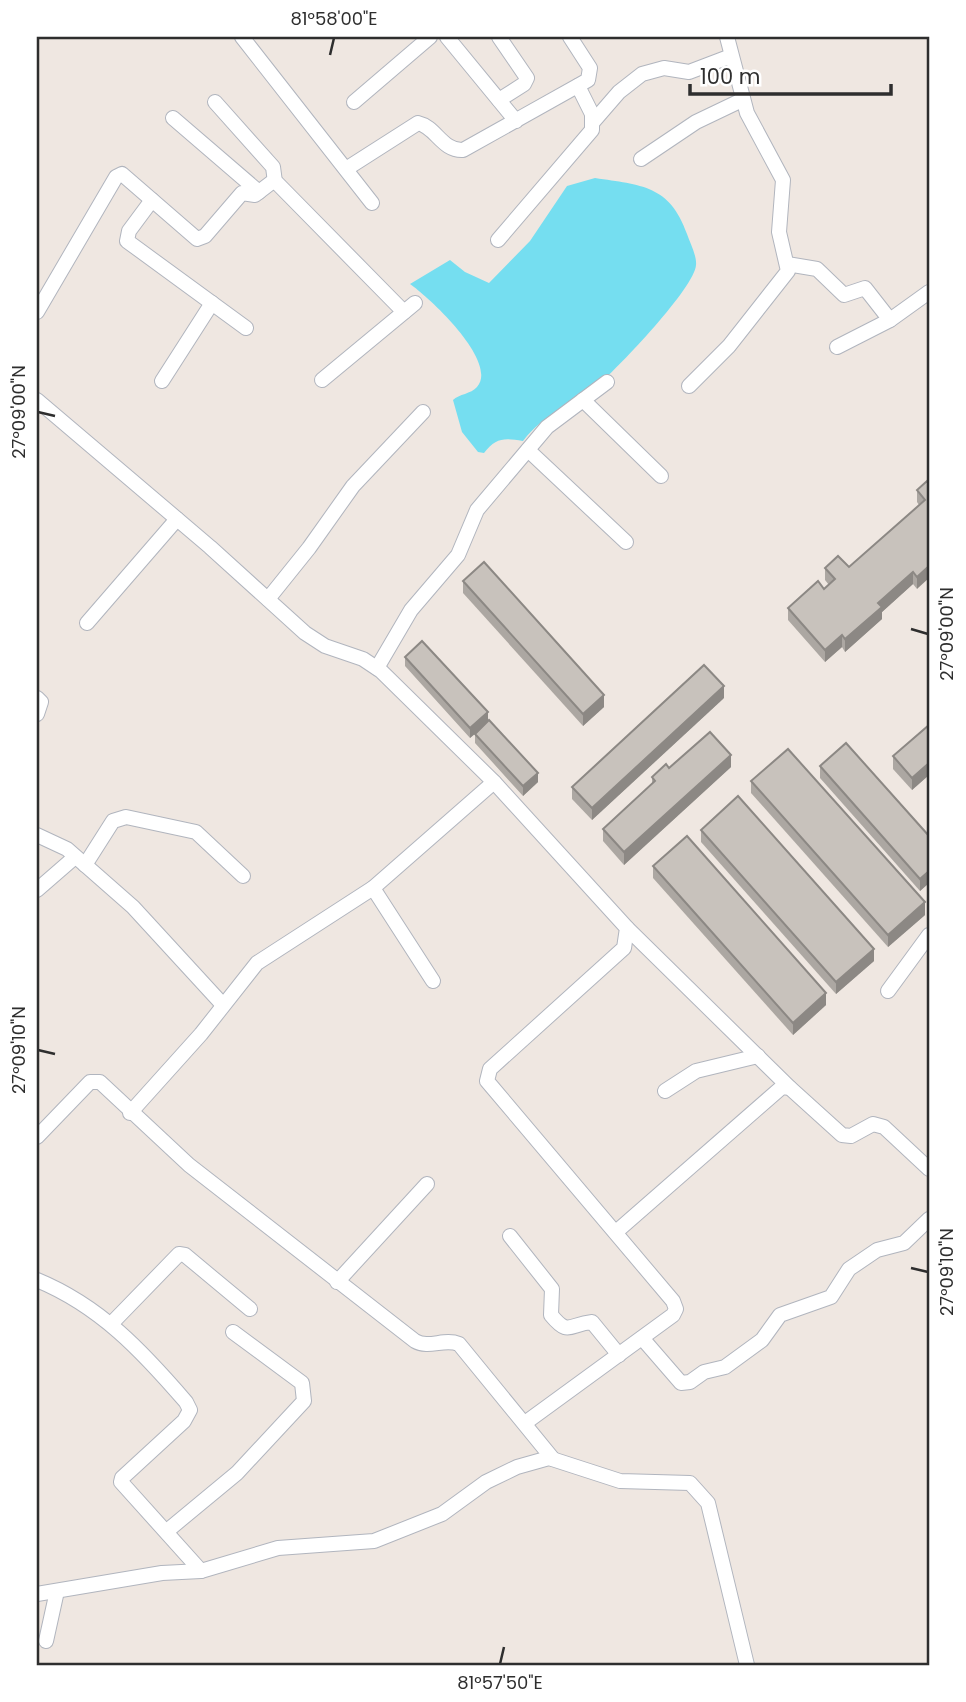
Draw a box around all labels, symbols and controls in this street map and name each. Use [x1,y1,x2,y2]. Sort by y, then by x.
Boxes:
text: 81°58'00"E [290,6,378,31]
scale bar [690,52,891,96]
text: 100 m [700,62,760,91]
text: 27°09'00"N [6,365,31,459]
text: 27°09'00"N [934,587,959,681]
text: 27°09'10"N [6,1006,31,1094]
text: 27°09'10"N [934,1228,959,1316]
text: 81°57'50"E [457,1670,543,1695]

